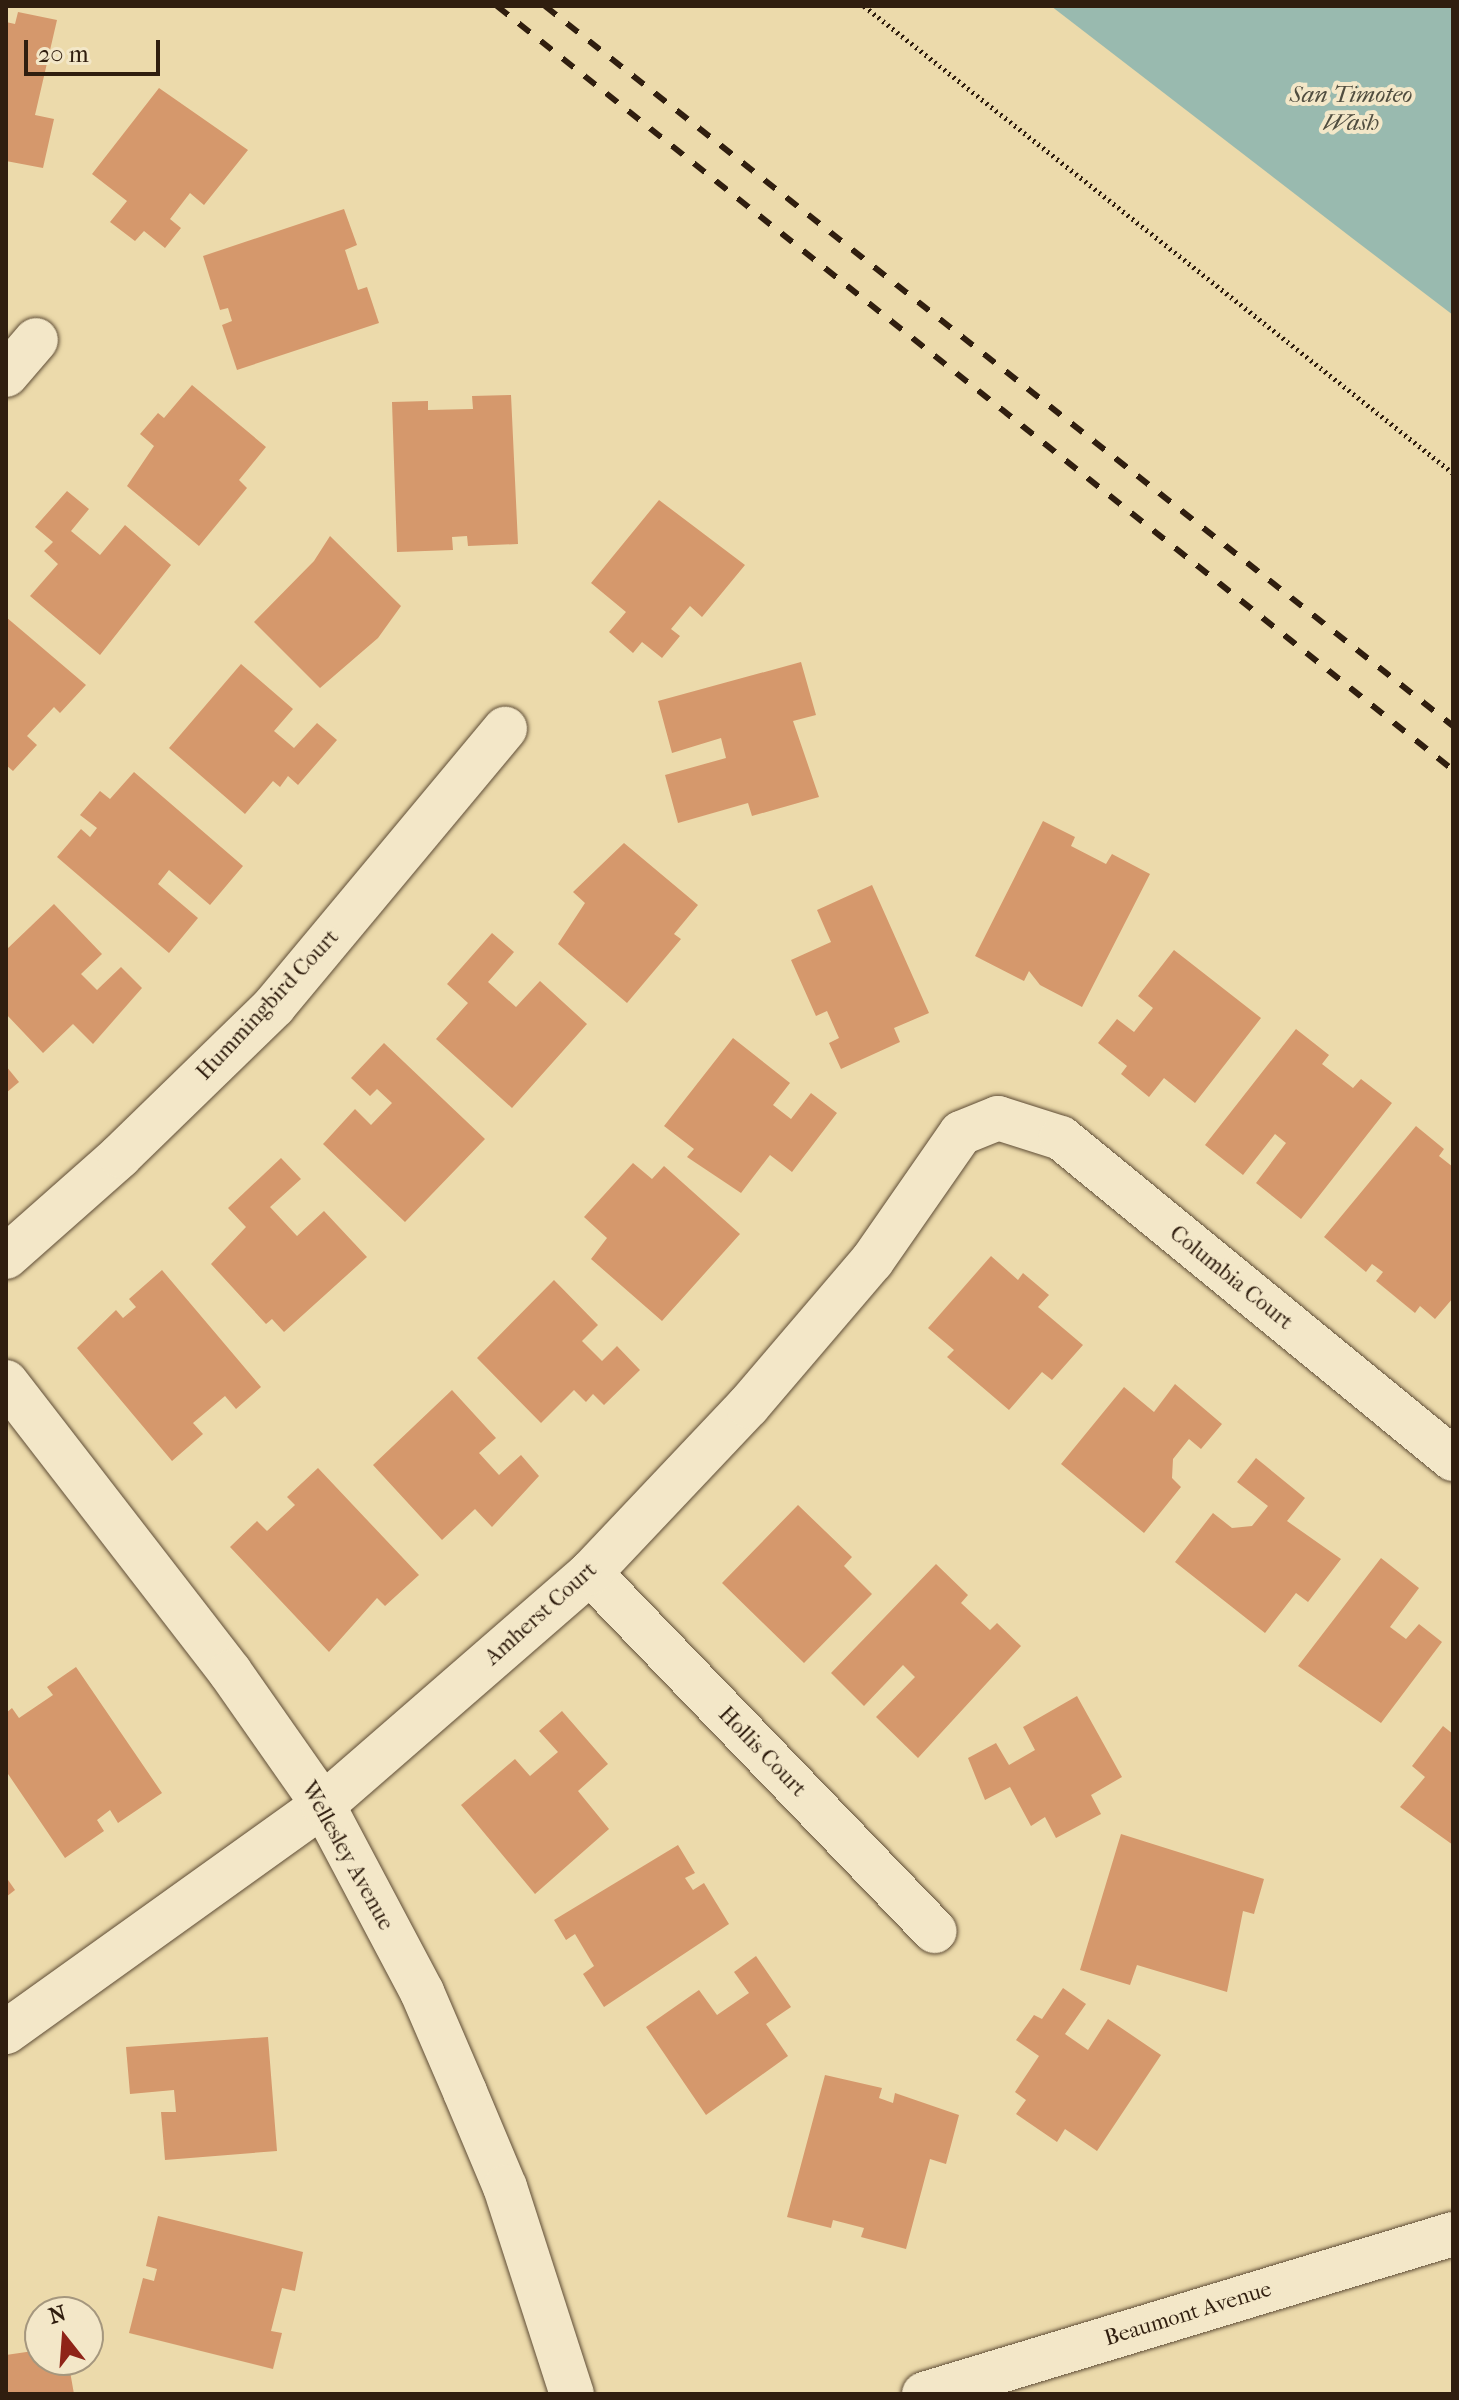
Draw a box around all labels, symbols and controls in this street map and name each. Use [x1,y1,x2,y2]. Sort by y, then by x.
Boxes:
scale bar [28,24,164,74]
text: 20 m [38,40,89,68]
water label: San Timoteo Wash [1290,81,1412,137]
street label: Hummingbird Court [191,924,345,1086]
street label: Columbia Court [1164,1220,1298,1336]
street label: Amherst Court [480,1557,602,1671]
street label: Hollis Court [713,1701,811,1803]
street label: Wellesley Avenue [295,1777,399,1935]
street label: Beaumont Avenue [1101,2276,1275,2352]
north arrow [24,2296,104,2376]
text: N [46,2300,69,2330]

